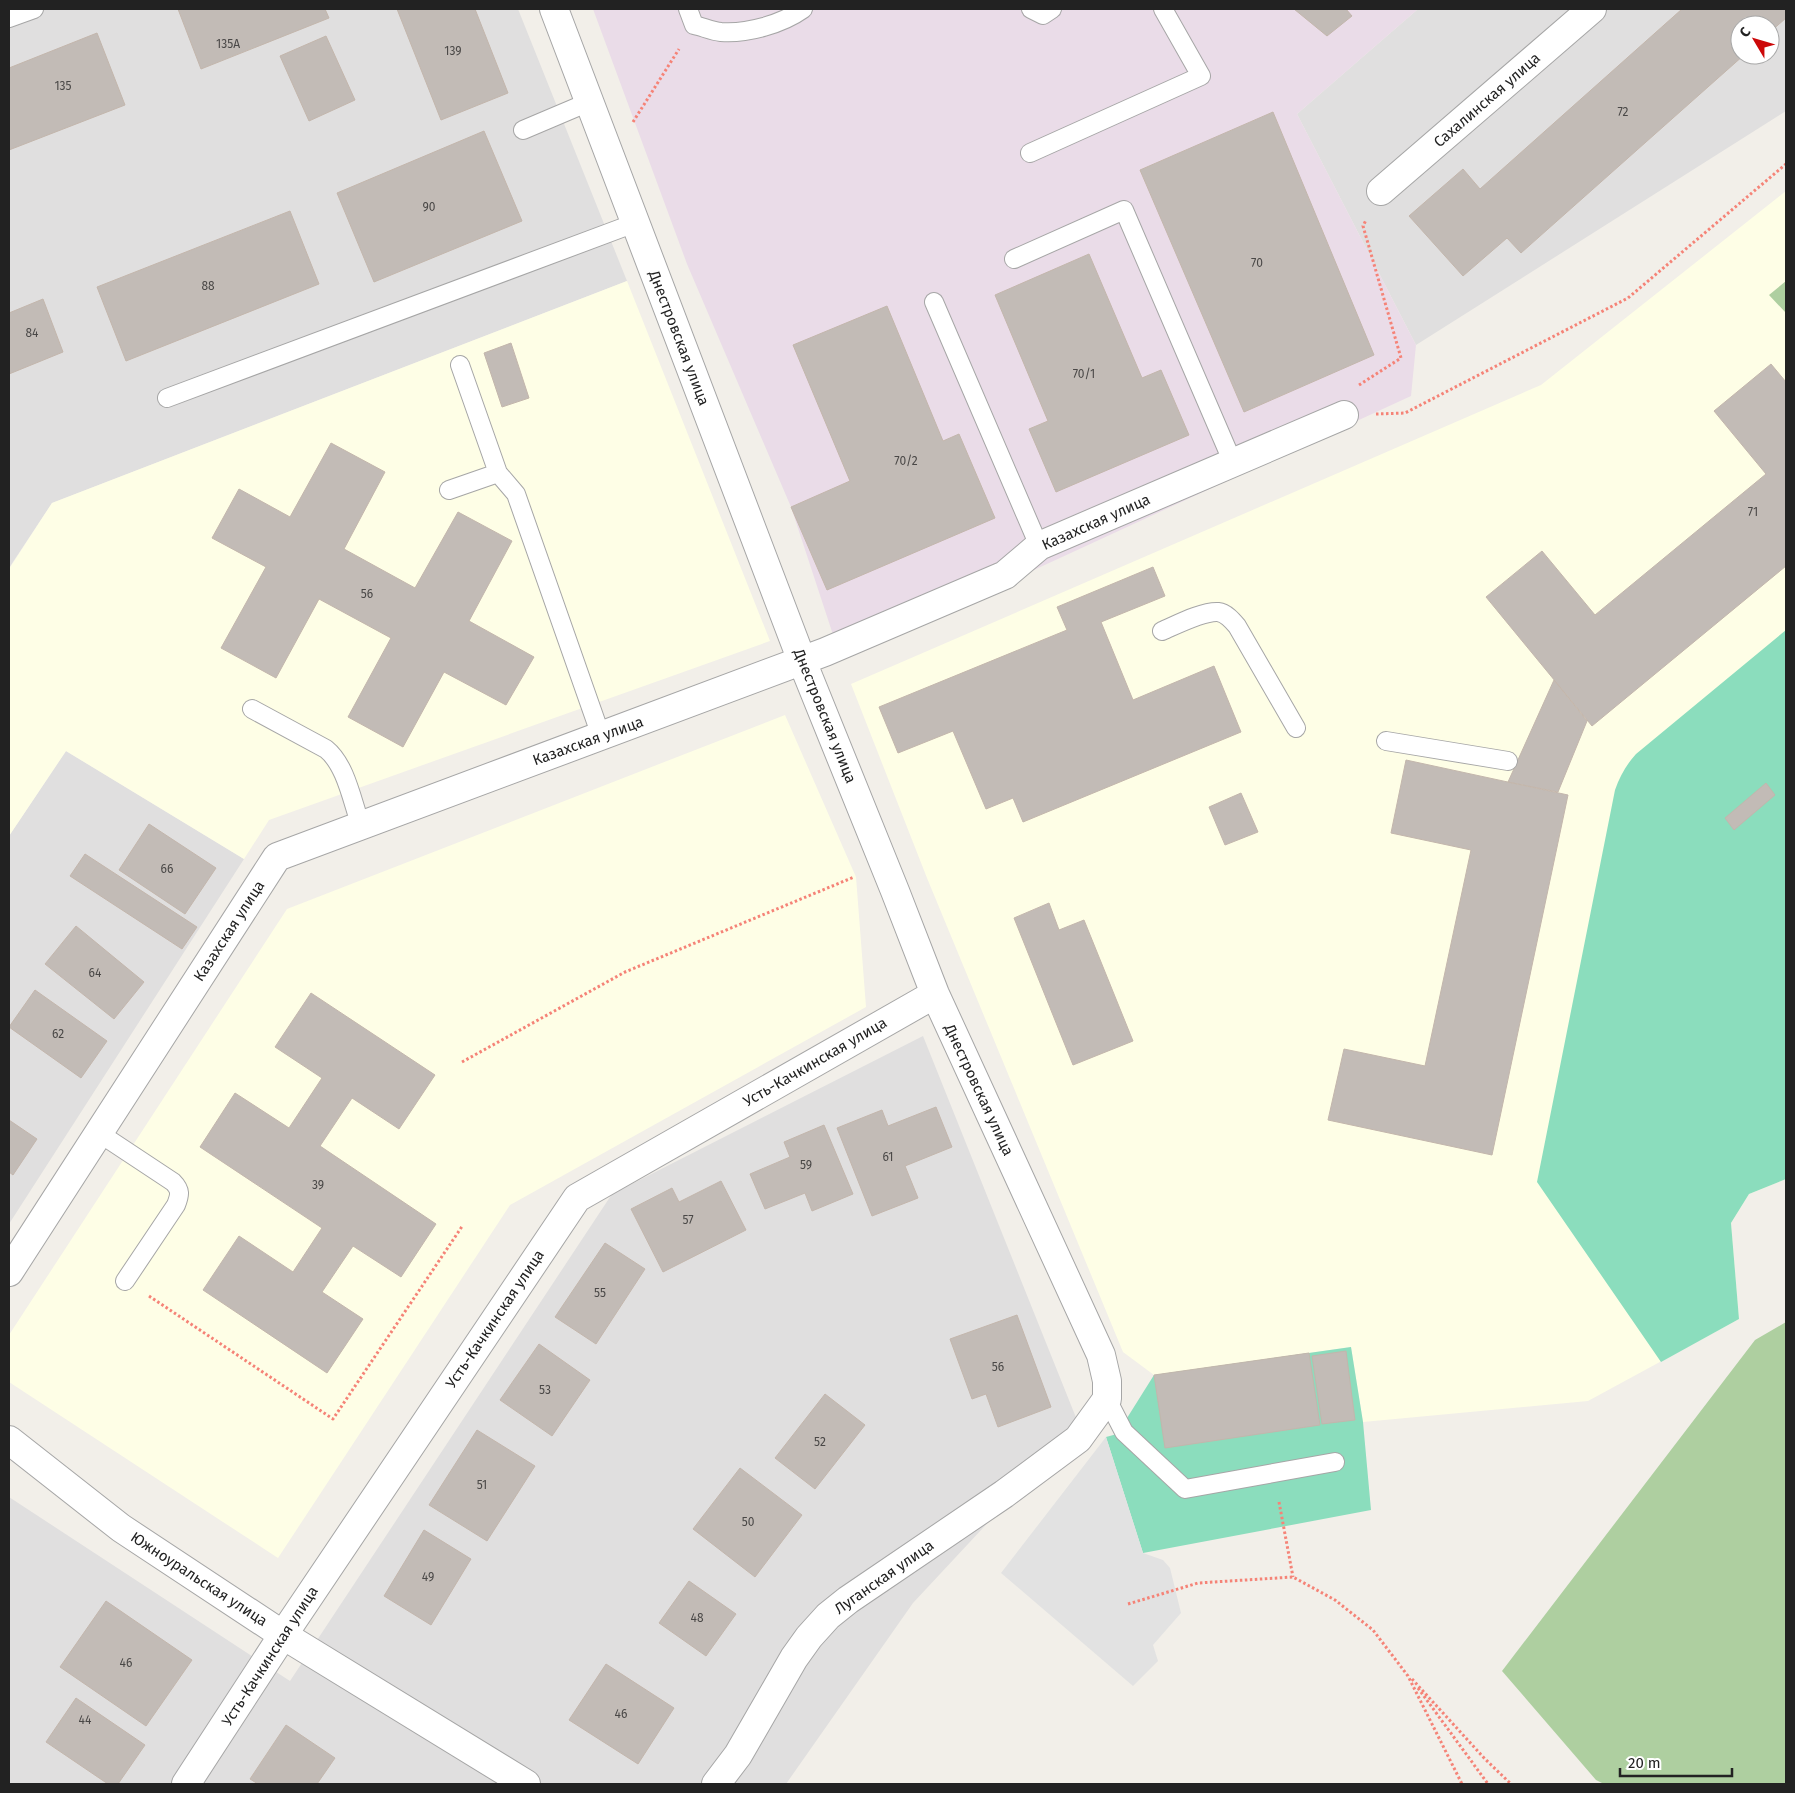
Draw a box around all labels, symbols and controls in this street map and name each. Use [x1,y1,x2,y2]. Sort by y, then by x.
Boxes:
north arrow [1730,15,1780,65]
text: С [1736,24,1754,41]
house number: 135А [216,37,240,51]
house number: 139 [444,44,462,58]
street label: Сахалинская улица [1430,49,1544,151]
house number: 135 [54,79,72,93]
house number: 72 [1617,105,1629,119]
house number: 90 [423,200,436,214]
house number: 70 [1251,256,1263,270]
street label: Днестровская улица [645,267,713,408]
house number: 88 [201,279,215,293]
house number: 84 [26,326,39,340]
house number: 70/1 [1073,367,1095,381]
house number: 70/2 [894,454,918,468]
street label: Казахская улица [1039,490,1153,554]
house number: 71 [1748,505,1758,519]
house number: 56 [361,587,373,601]
street label: Днестровская улица [789,645,860,786]
street label: Казахская улица [530,713,646,769]
house number: 66 [161,862,173,876]
street label: Казахская улица [190,877,268,985]
house number: 64 [89,966,102,980]
street label: Усть-Качкинская улица [740,1013,890,1111]
street label: Днестровская улица [940,1020,1017,1159]
house number: 62 [52,1027,64,1041]
house number: 61 [882,1150,894,1164]
house number: 59 [800,1158,812,1172]
house number: 39 [312,1178,324,1192]
house number: 57 [682,1213,694,1227]
street label: Усть-Качкинская улица [442,1246,548,1392]
house number: 55 [594,1286,606,1300]
house number: 56 [992,1360,1004,1374]
house number: 53 [539,1383,551,1397]
house number: 52 [814,1435,826,1449]
house number: 51 [477,1478,487,1492]
house number: 50 [742,1515,755,1529]
street label: Южноуральская улица [127,1528,271,1630]
street label: Луганская улица [831,1536,937,1618]
house number: 49 [422,1570,434,1584]
street label: Усть-Качкинская улица [218,1583,322,1729]
house number: 48 [691,1611,704,1625]
house number: 46 [120,1656,132,1670]
house number: 46 [615,1707,627,1721]
house number: 44 [79,1713,92,1727]
scale bar [1620,1746,1732,1778]
text: 20 m [1628,1754,1661,1772]

